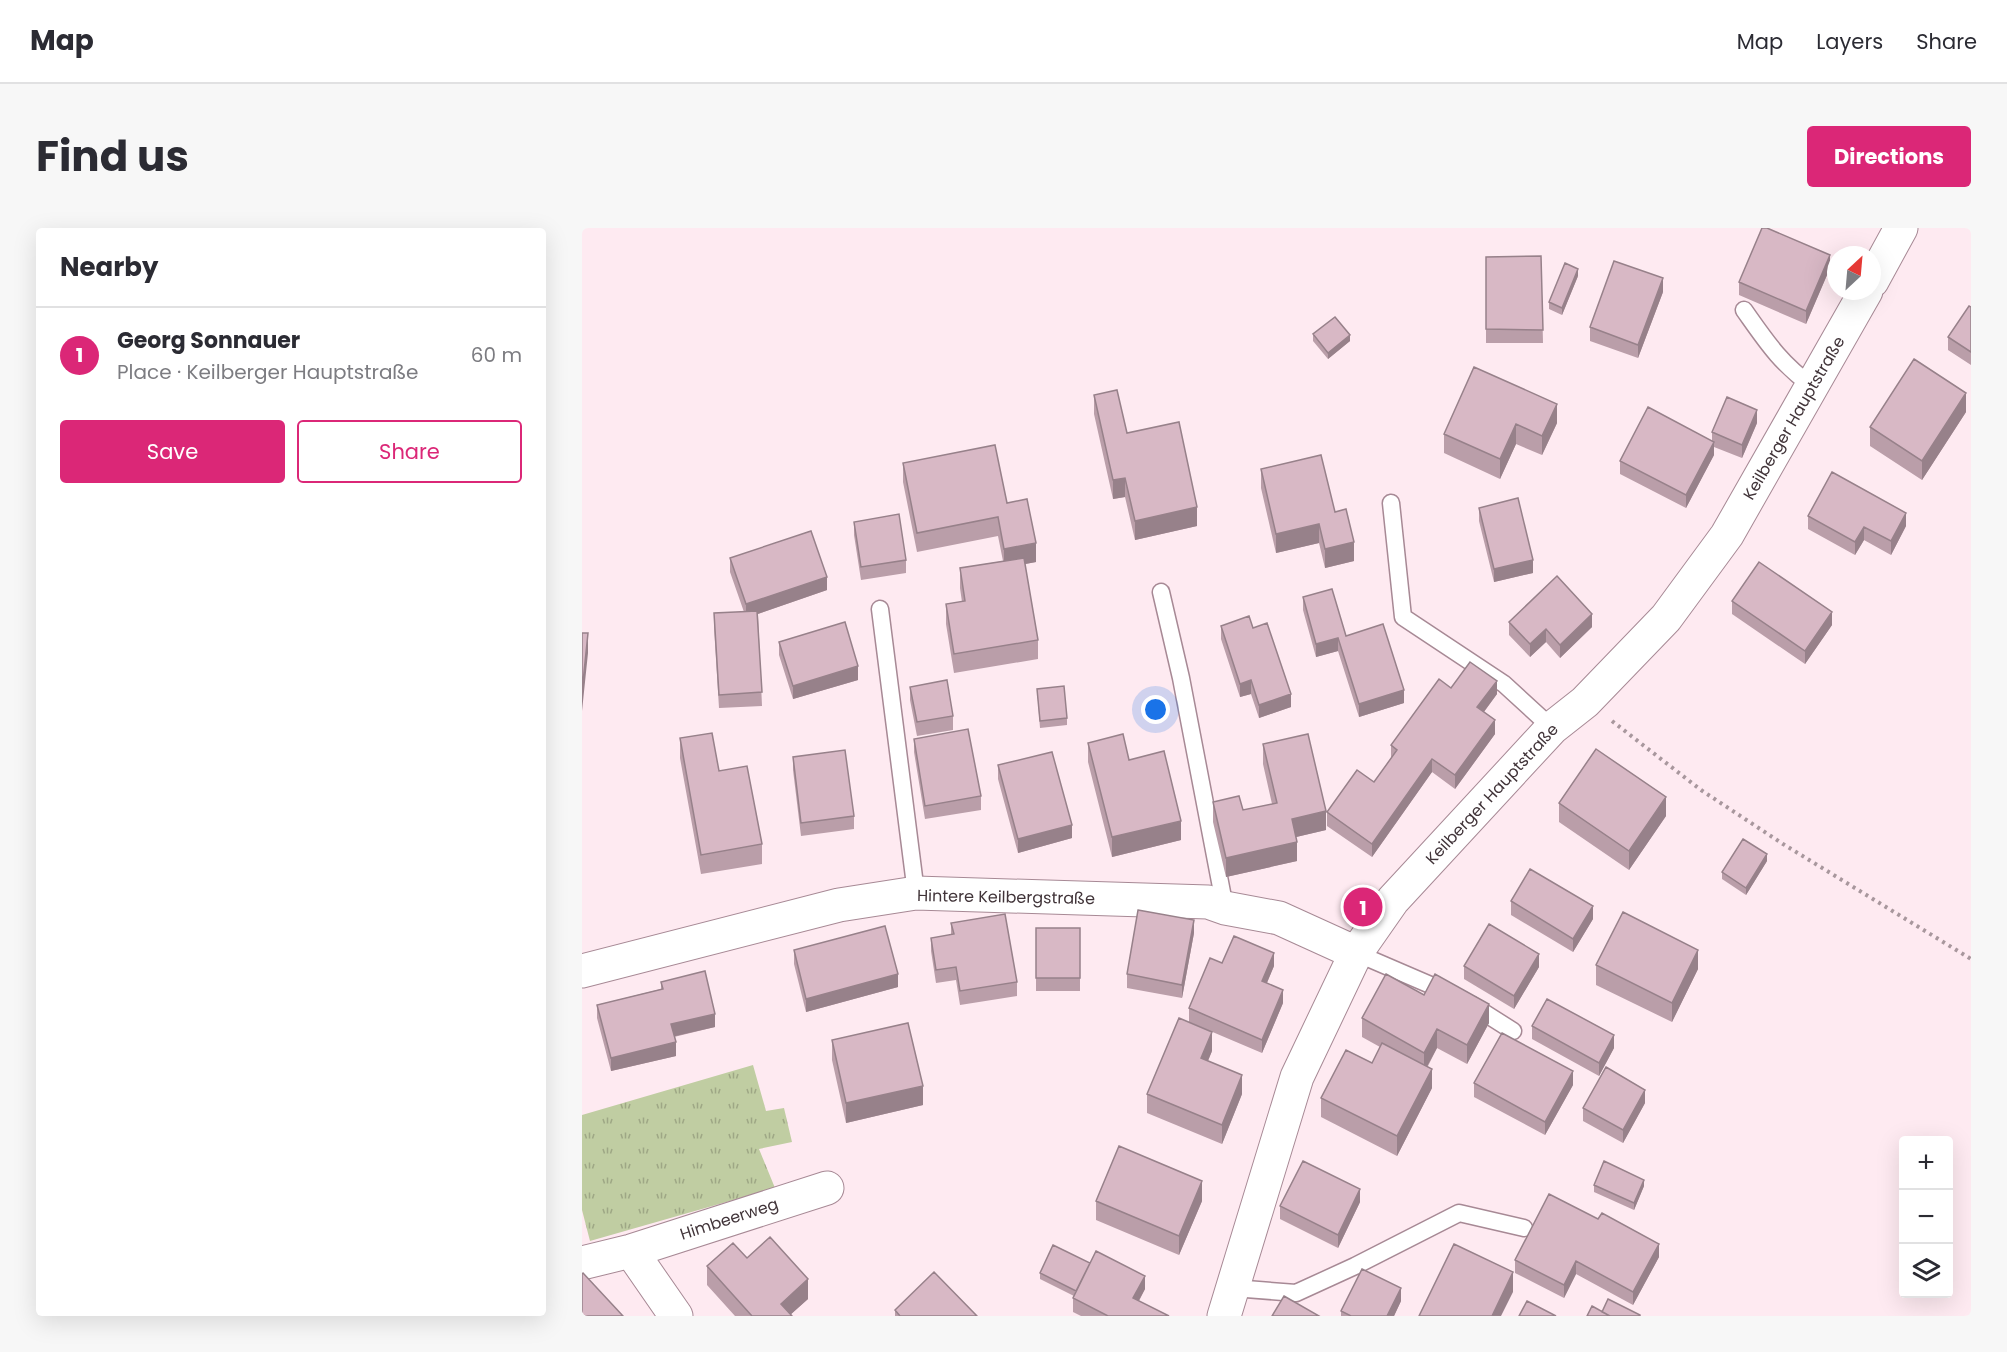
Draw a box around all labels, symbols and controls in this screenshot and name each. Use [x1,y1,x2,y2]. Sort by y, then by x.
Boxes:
text: Map [30,21,94,60]
text: Map [1737,27,1783,56]
text: Layers [1816,27,1883,56]
text: Share [1916,27,1977,56]
button: Directions [1807,126,1971,187]
text: Find us [36,127,189,186]
north arrow [1827,246,1881,300]
text: Nearby [60,249,158,285]
text: Georg Sonnauer [117,325,300,356]
street label: Keilberger Hauptstraße [1738,332,1850,504]
text: 1 [76,341,83,369]
text: 60 m [471,341,522,369]
text: Place · Keilberger Hauptstraße [117,358,418,386]
button: Save [60,420,285,483]
button: Share [297,420,522,483]
your location [1141,695,1170,724]
street label: Keilberger Hauptstraße [1420,718,1564,870]
street label: Hintere Keilbergstraße [917,884,1095,910]
pin: 1 [1344,884,1382,930]
map controls [1899,1136,1953,1298]
button: + [1899,1136,1953,1190]
button: − [1899,1190,1953,1244]
street label: Himbeerweg [677,1192,781,1246]
button: layers [1899,1244,1953,1298]

